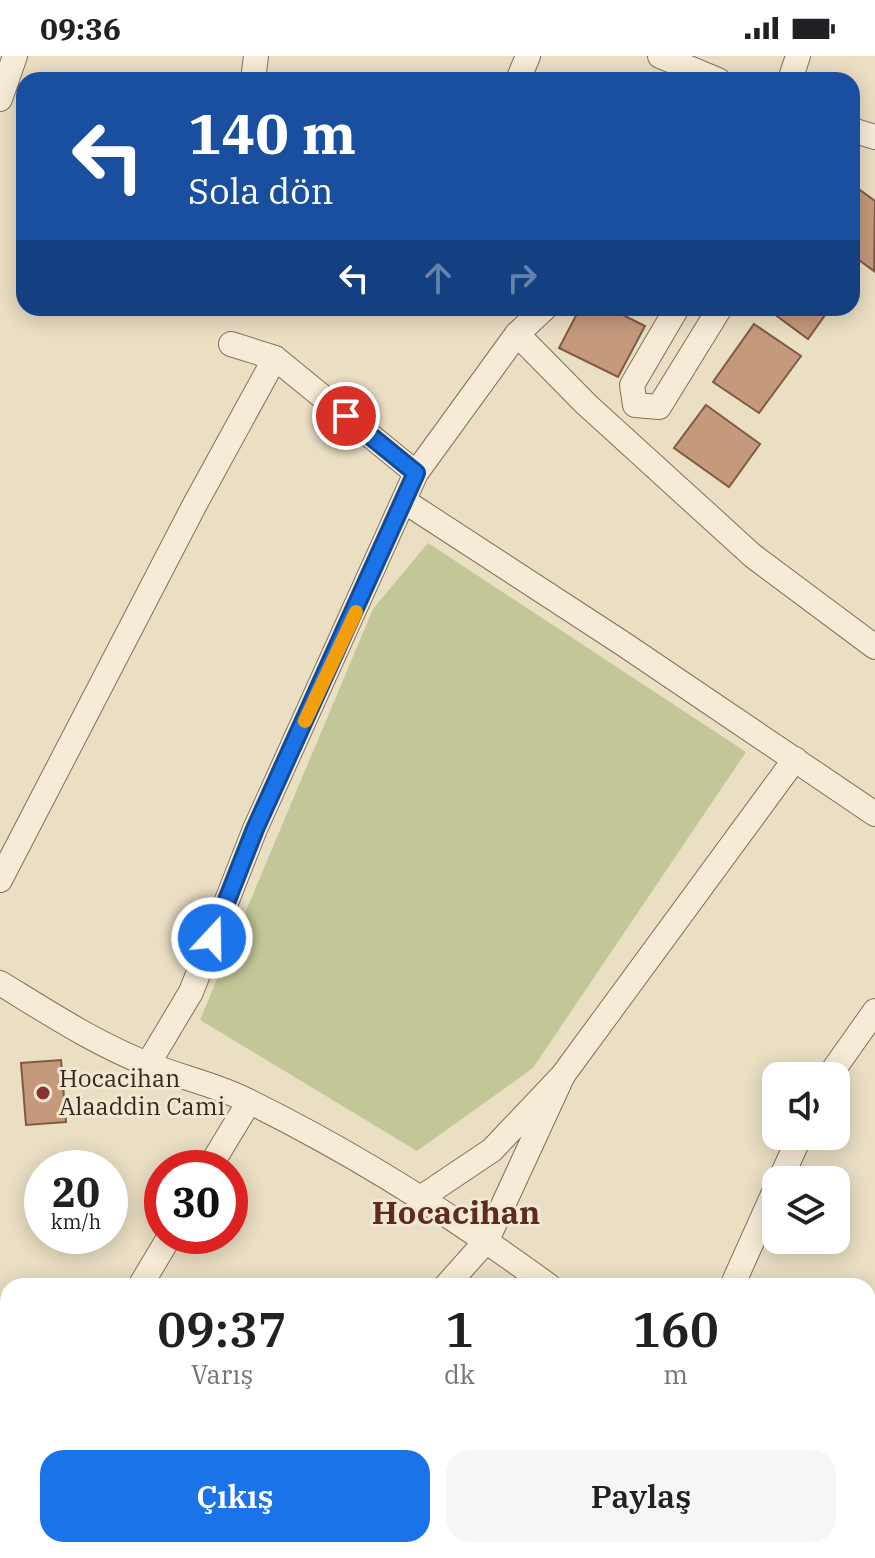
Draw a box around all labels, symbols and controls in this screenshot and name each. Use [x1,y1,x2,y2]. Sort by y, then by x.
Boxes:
text: 09:36 [40,9,121,48]
text: 140 m [188,97,356,169]
icon: left [56,104,160,208]
text: Sola dön [188,167,333,214]
icon: left [332,256,376,300]
icon: ahead [416,256,460,300]
icon: right [500,256,544,300]
pin [312,382,380,450]
icon: arrive [324,394,368,438]
position arrow [170,896,254,980]
place label: Hocacihan Alaaddin Cami [59,1062,225,1122]
map controls [762,1062,850,1254]
button: sound [762,1062,850,1150]
marker: Hocacihan Alaaddin Cami [34,1084,52,1102]
speed limit sign: 30 [144,1150,248,1254]
text: 20 [52,1166,100,1218]
button: layers [762,1166,850,1254]
district label: Hocacihan [372,1191,540,1233]
text: km/h [51,1208,101,1235]
text: 09:37 [157,1298,287,1360]
text: 1 [445,1298,474,1360]
text: 160 [632,1298,719,1360]
text: Varış [191,1357,253,1391]
text: dk [444,1357,475,1391]
text: m [663,1357,688,1391]
button: Çıkış [40,1450,430,1542]
button: Paylaş [446,1450,836,1542]

